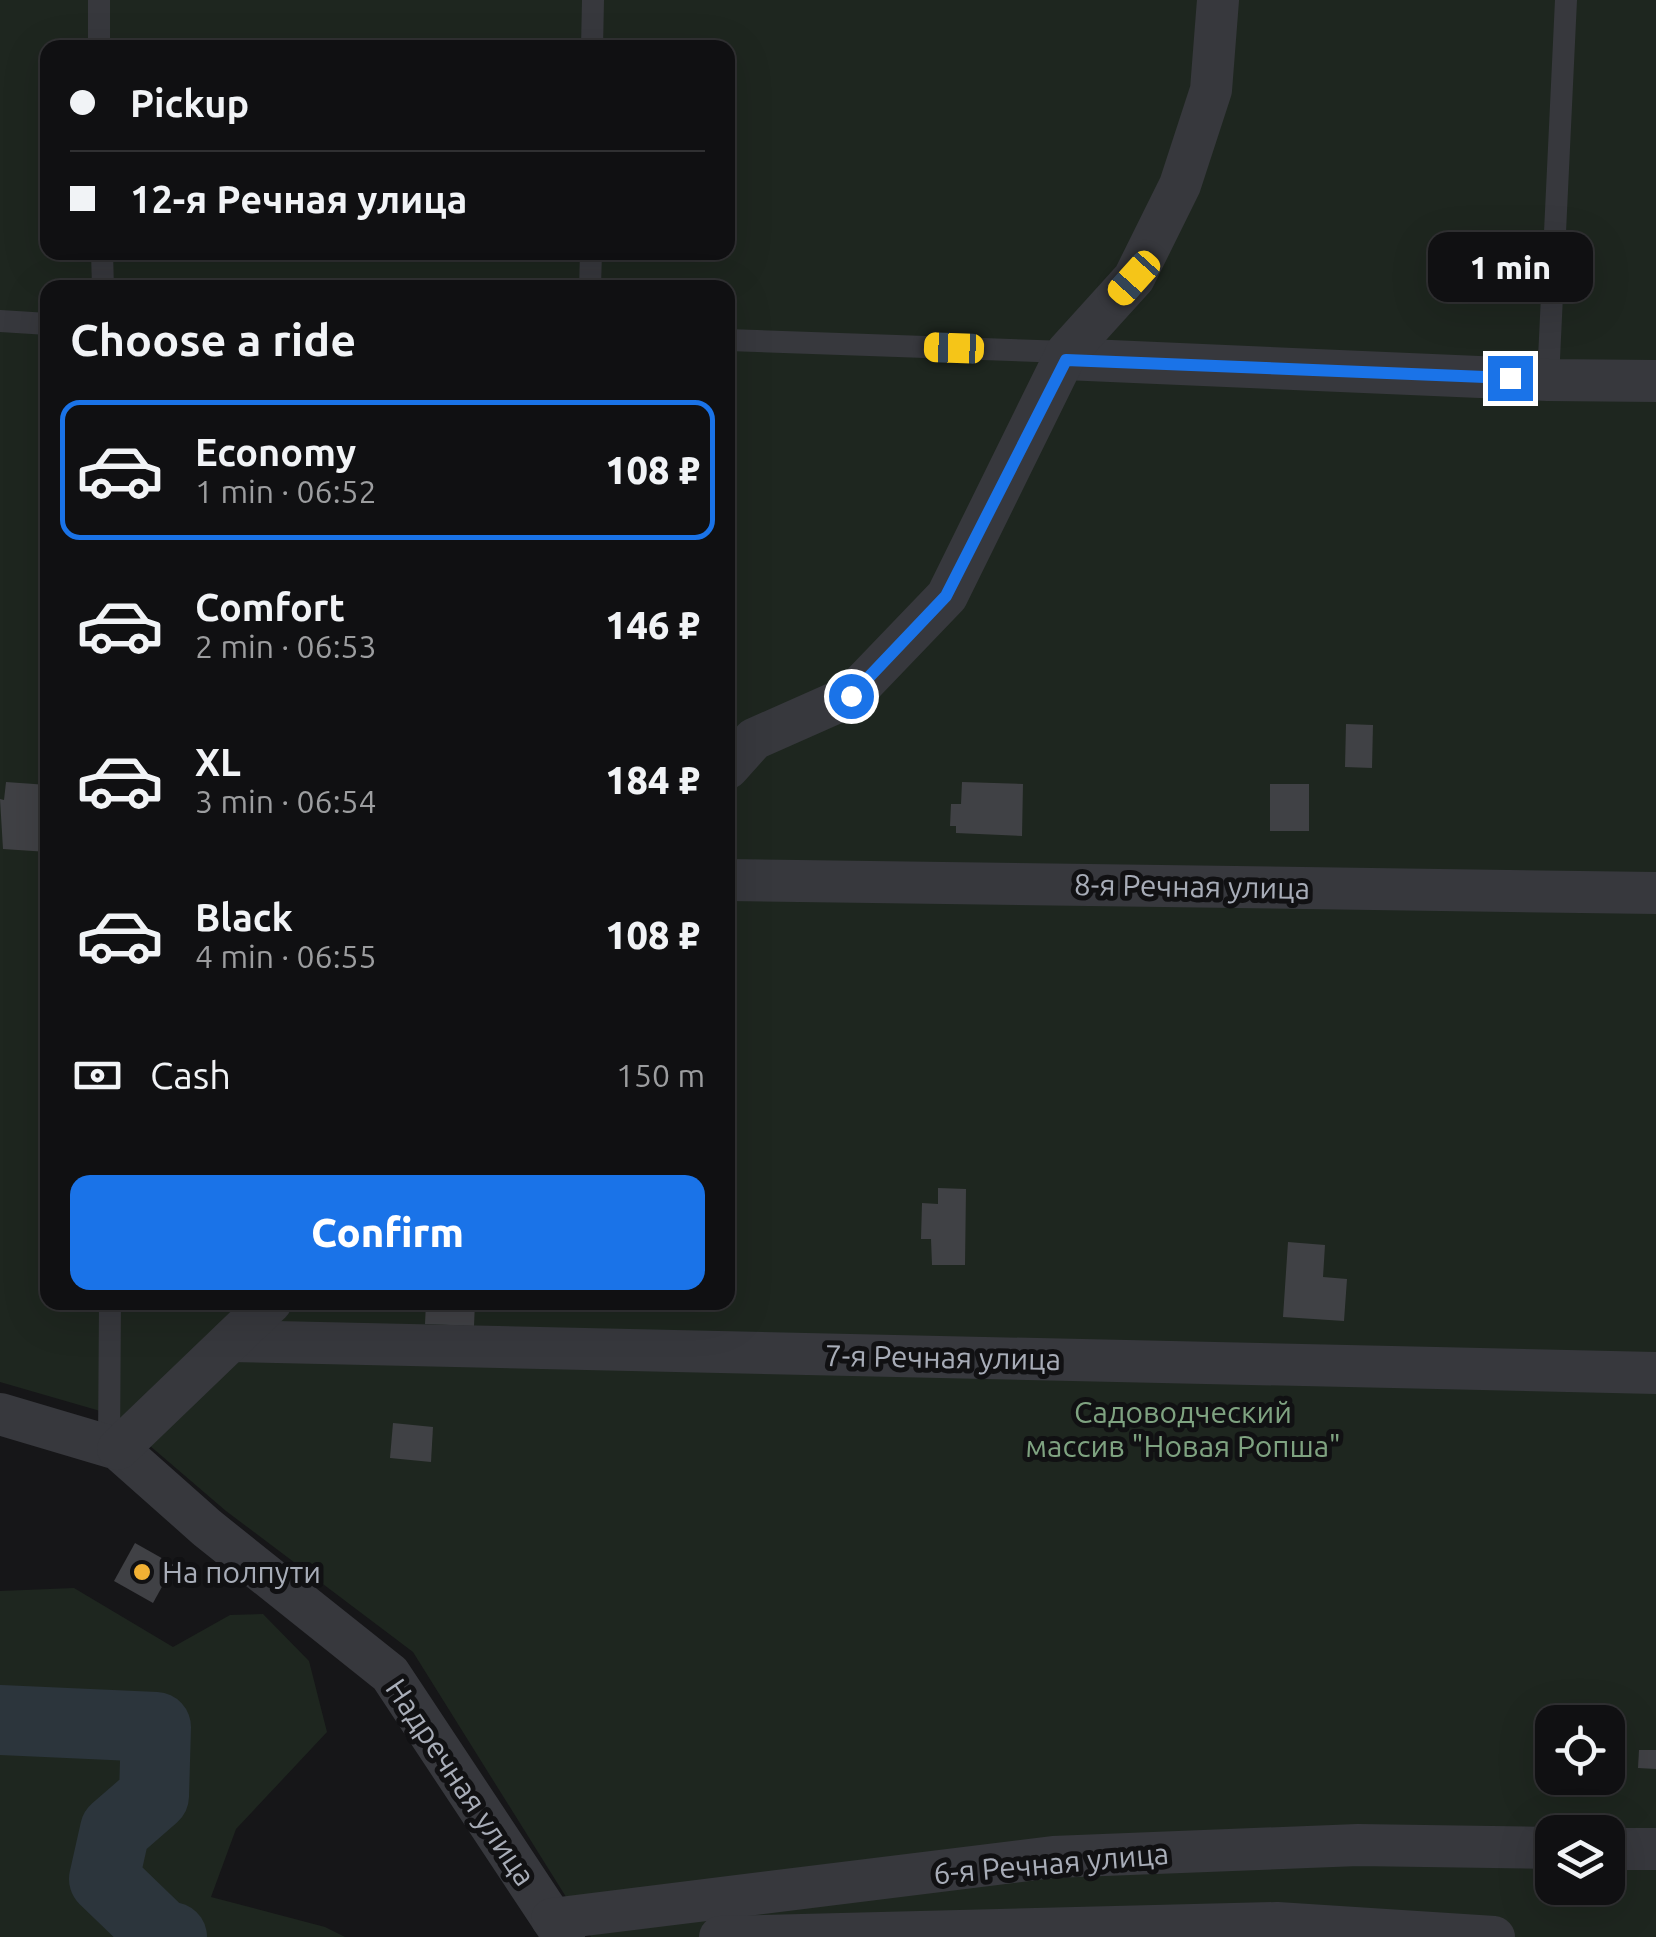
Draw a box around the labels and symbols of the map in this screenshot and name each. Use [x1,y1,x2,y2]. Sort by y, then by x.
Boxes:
callout: 1 min [1428,233,1592,303]
car [1103,246,1165,310]
car [923,332,985,364]
route end [1488,356,1533,401]
route start [829,674,874,719]
street label: 8-я Речная улица [1074,867,1310,905]
street label: 7-я Речная улица [825,1338,1061,1376]
park label: Садоводческий массив "Новая Ропша" [1025,1395,1341,1463]
place label: На полпути [162,1555,321,1589]
marker: На полпути [131,1561,153,1583]
street label: Надречная улица [379,1672,543,1892]
street label: 6-я Речная улица [932,1836,1170,1890]

